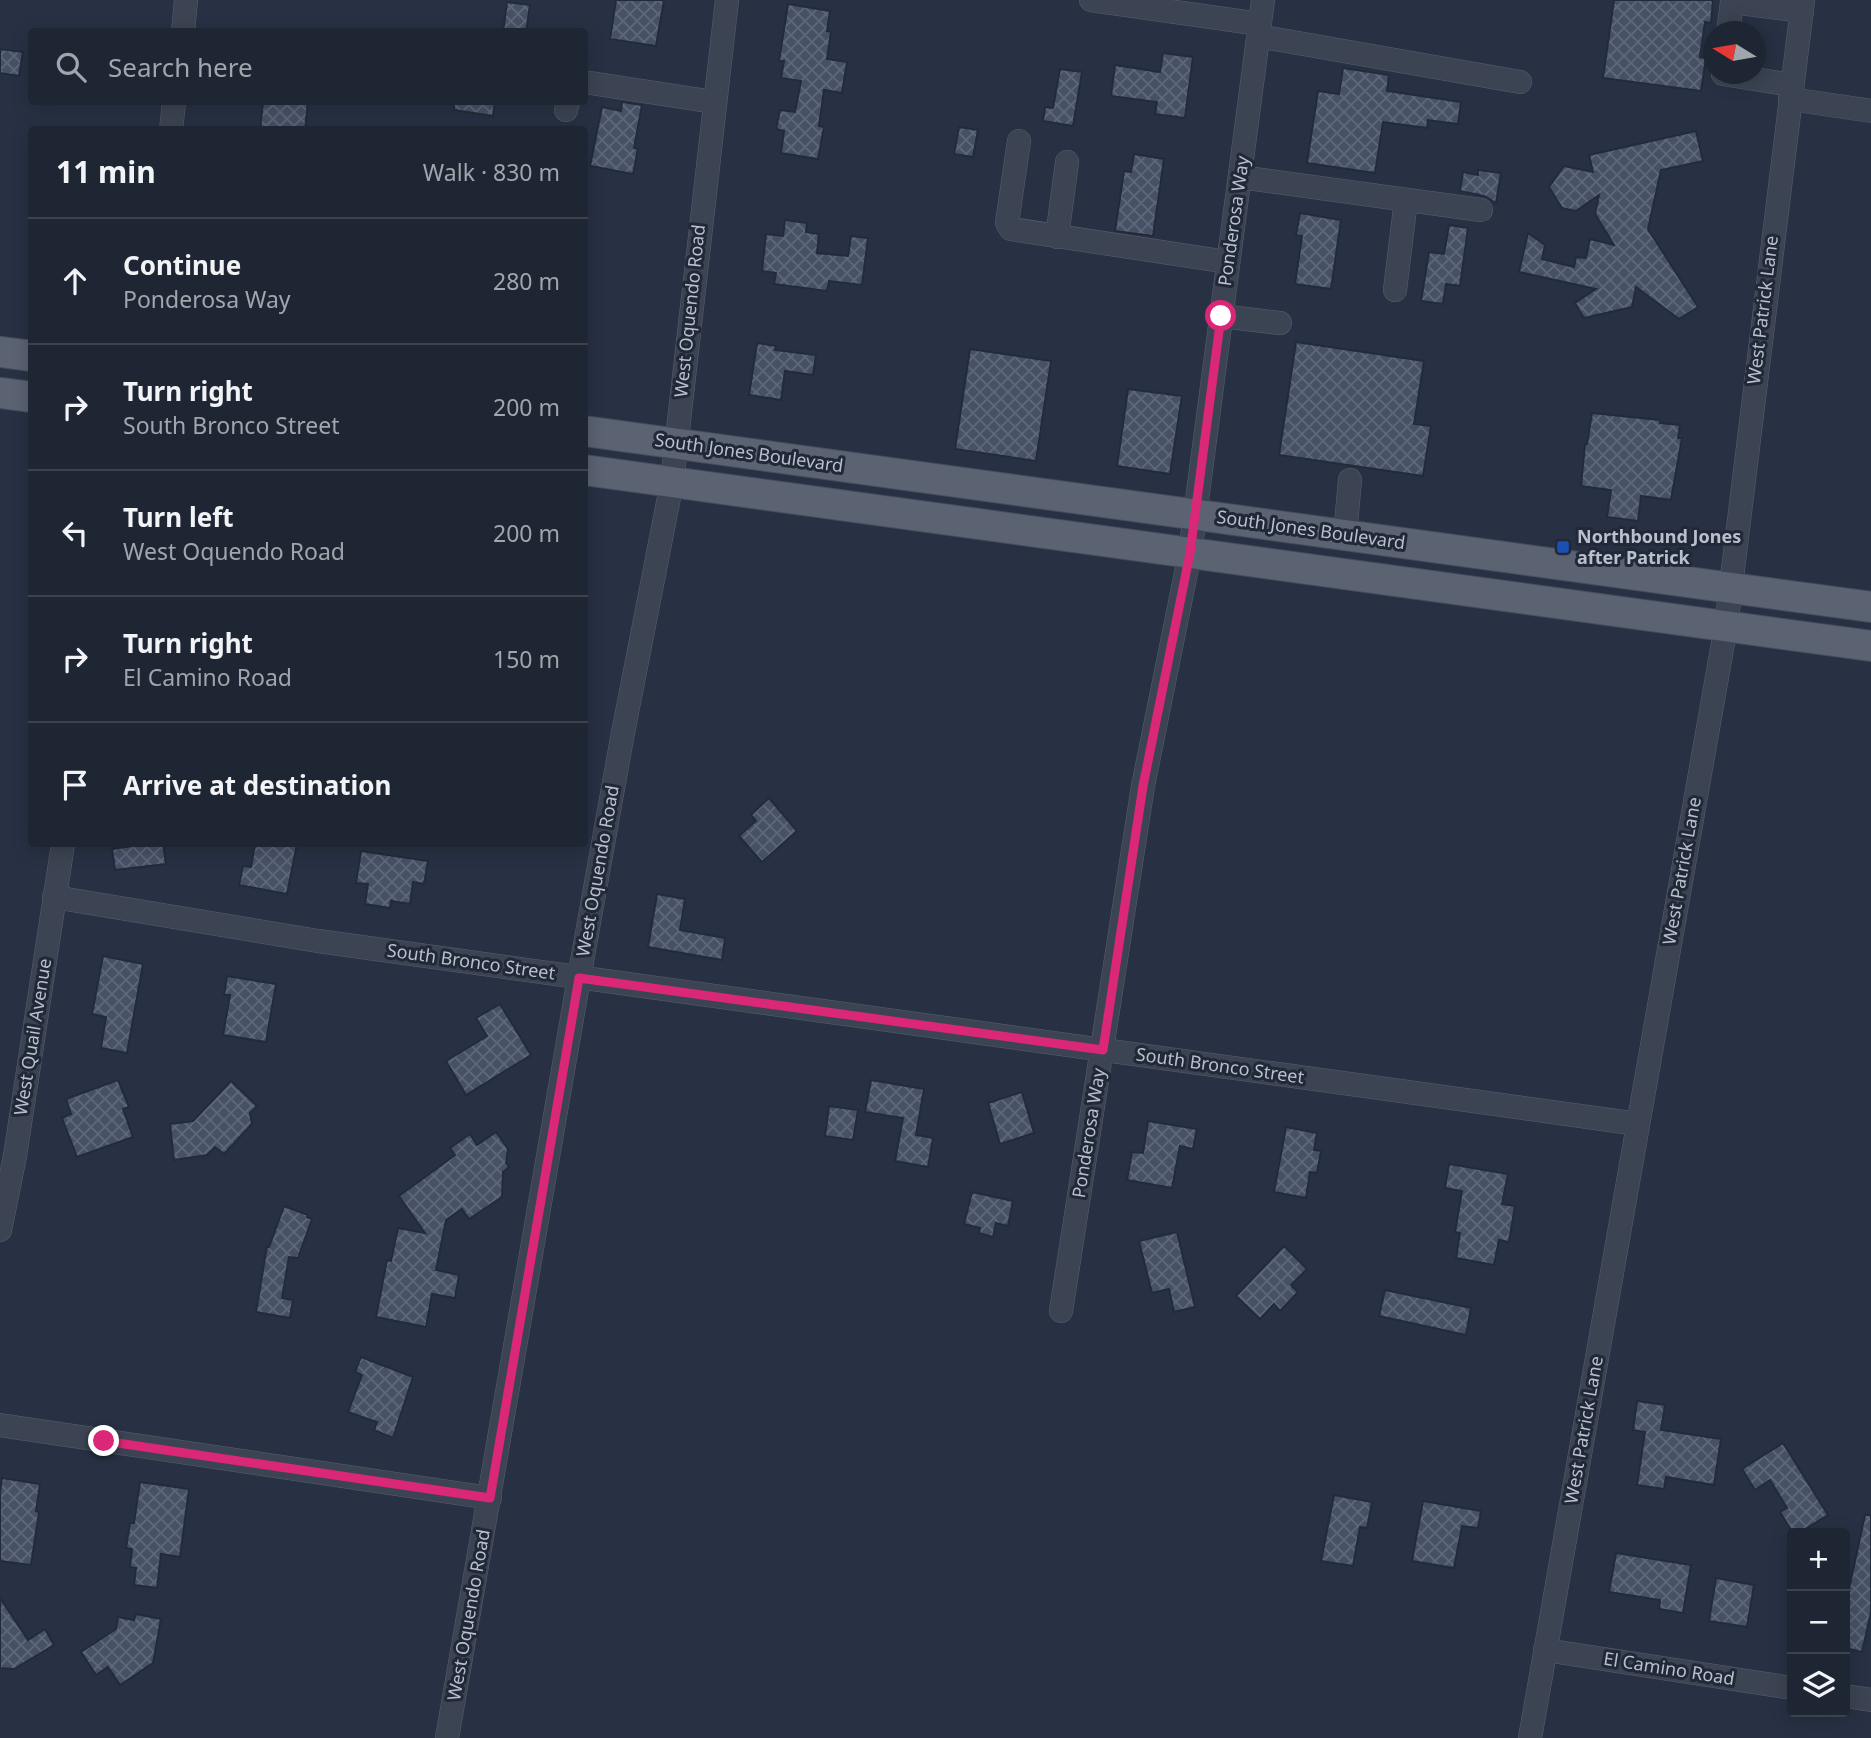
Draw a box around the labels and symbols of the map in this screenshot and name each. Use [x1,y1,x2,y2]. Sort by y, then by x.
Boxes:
north arrow [1703,21,1766,84]
street label: Ponderosa Way [1212,153,1254,287]
street label: West Oquendo Road [668,223,710,399]
street label: West Patrick Lane [1741,234,1783,386]
route start [1205,300,1236,331]
street label: South Jones Boulevard [653,427,845,477]
street label: South Jones Boulevard [1215,504,1407,554]
place label: Northbound Jones after Patrick [1577,524,1741,569]
marker: Northbound Jones after Patrick [1555,539,1571,555]
street label: West Oquendo Road [570,783,624,958]
street label: West Patrick Lane [1656,795,1706,947]
street label: South Bronco Street [386,937,557,985]
street label: West Quail Avenue [8,957,56,1117]
street label: South Bronco Street [1135,1041,1306,1089]
street label: Ponderosa Way [1066,1065,1110,1199]
street label: West Patrick Lane [1558,1354,1608,1506]
route end [88,1425,119,1456]
street label: West Oquendo Road [441,1527,495,1702]
street label: El Camino Road [1602,1646,1736,1690]

